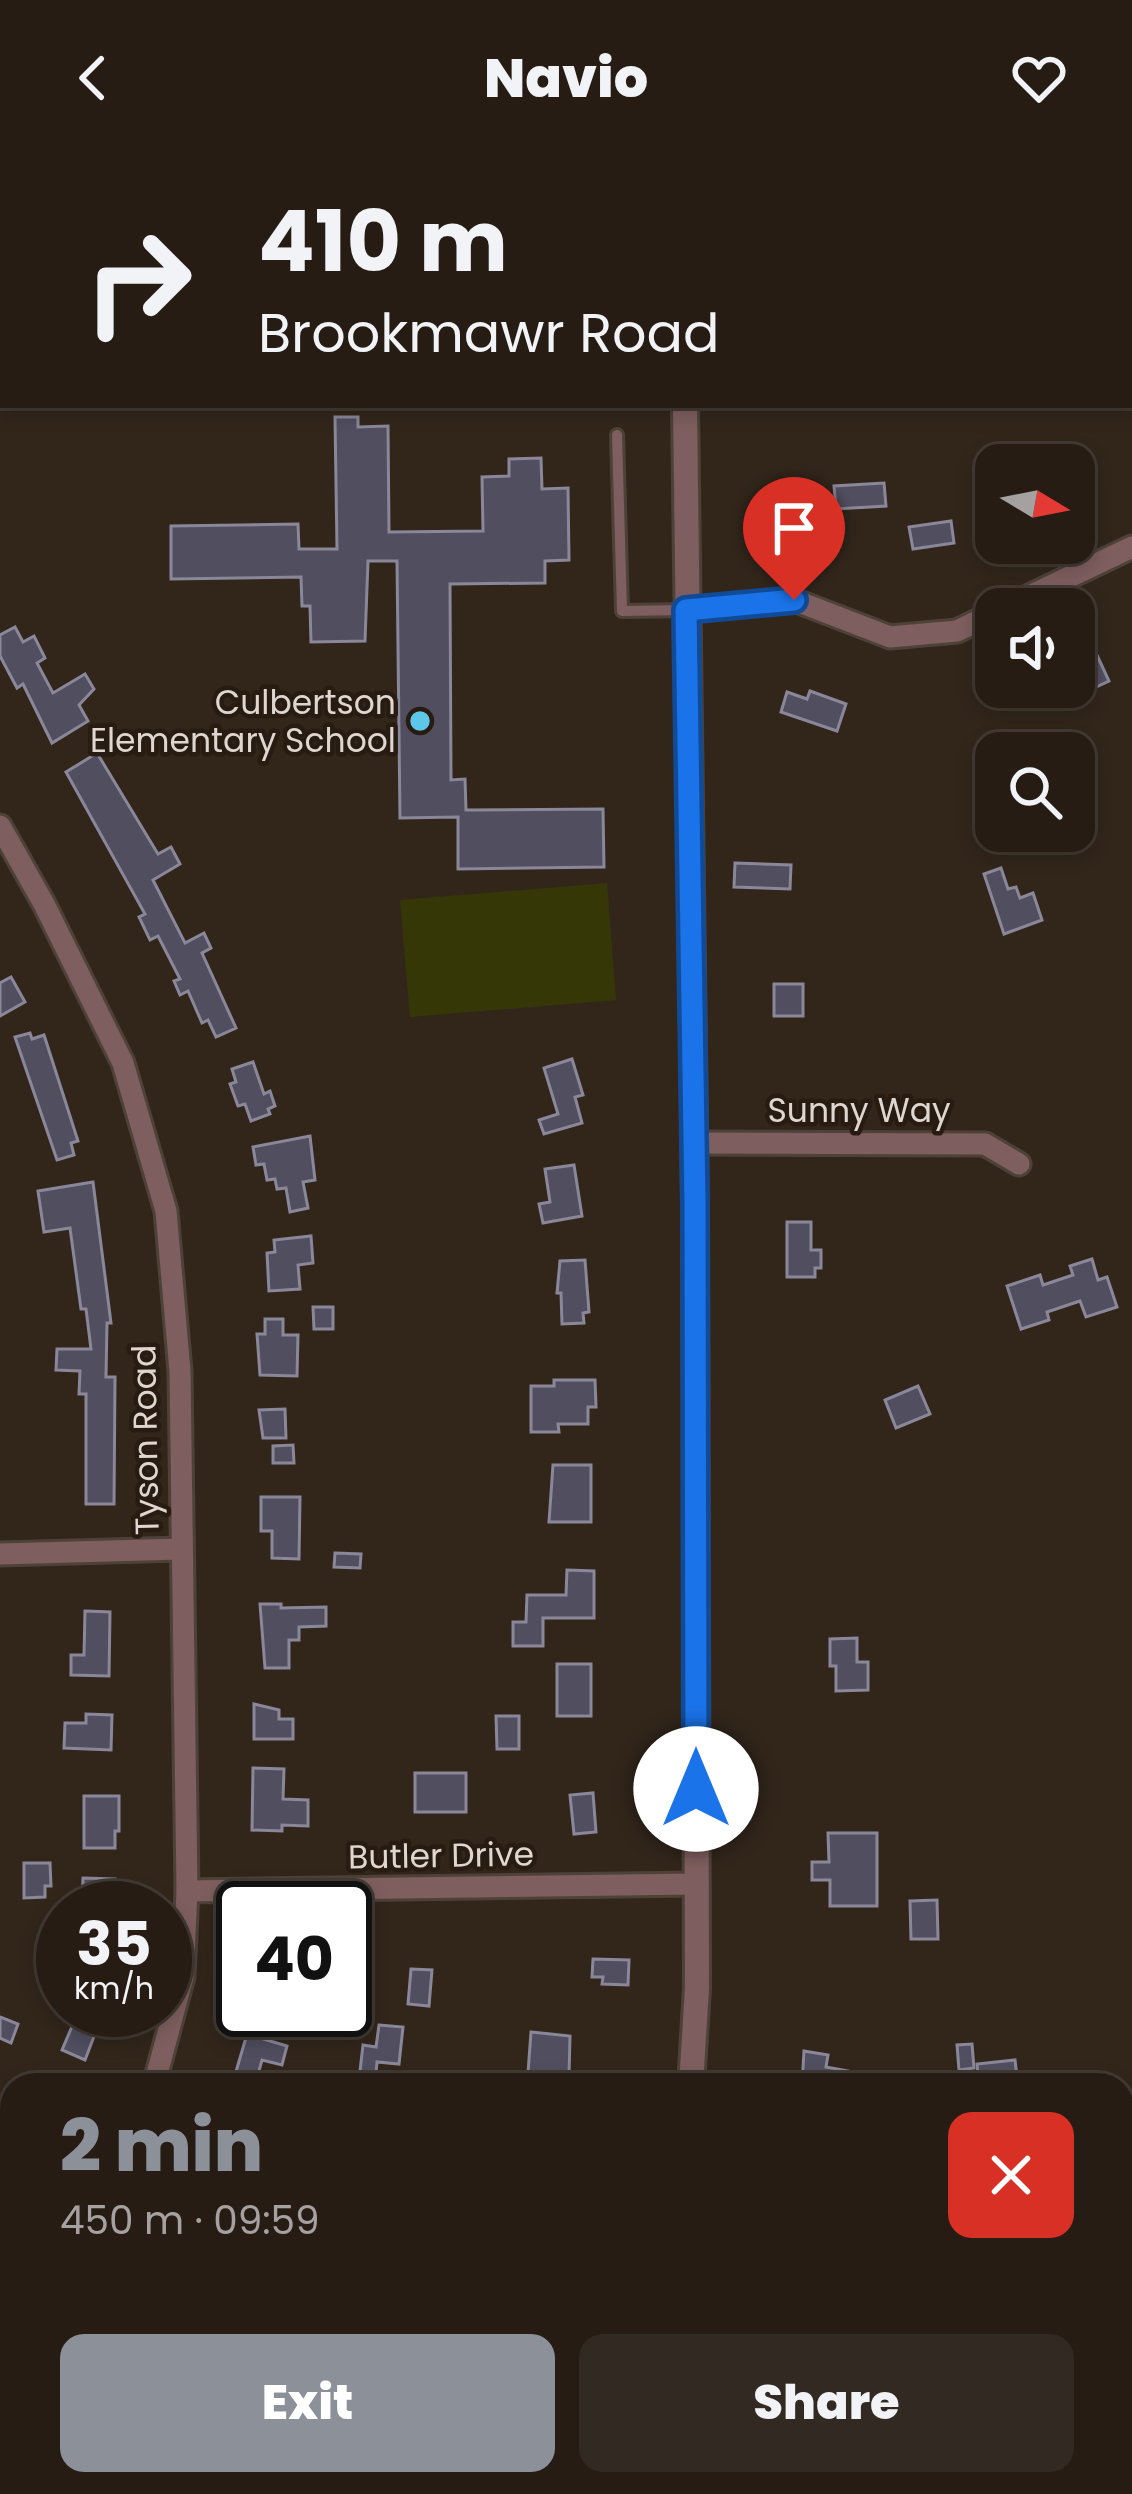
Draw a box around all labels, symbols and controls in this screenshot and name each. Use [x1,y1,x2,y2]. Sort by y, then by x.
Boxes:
text: Navio [484,40,648,116]
icon: back [60,45,126,111]
icon: heart [1006,45,1072,111]
text: 410 m [258,183,508,300]
icon: right [60,204,216,360]
text: Brookmawr Road [258,295,720,371]
north arrow [975,444,1095,564]
map controls [975,444,1095,852]
pin [743,477,845,600]
icon: arrive [761,495,827,561]
button: sound [975,588,1095,708]
place label: Culbertson Elementary School [90,679,396,764]
marker: Culbertson Elementary School [407,708,433,734]
button: search [975,732,1095,852]
street label: Sunny Way [767,1087,951,1134]
street label: Tyson Road [120,1344,171,1536]
position arrow [633,1726,759,1852]
street label: Butler Drive [348,1830,534,1881]
speed limit sign: 40 [216,1881,372,2037]
text: 35 [76,1902,152,1986]
text: km/h [74,1967,154,2010]
text: 2 min [60,2095,263,2196]
button: close [948,2112,1074,2238]
text: 450 m · 09:59 [60,2193,320,2248]
button: Exit [60,2334,555,2472]
button: Share [579,2334,1074,2472]

